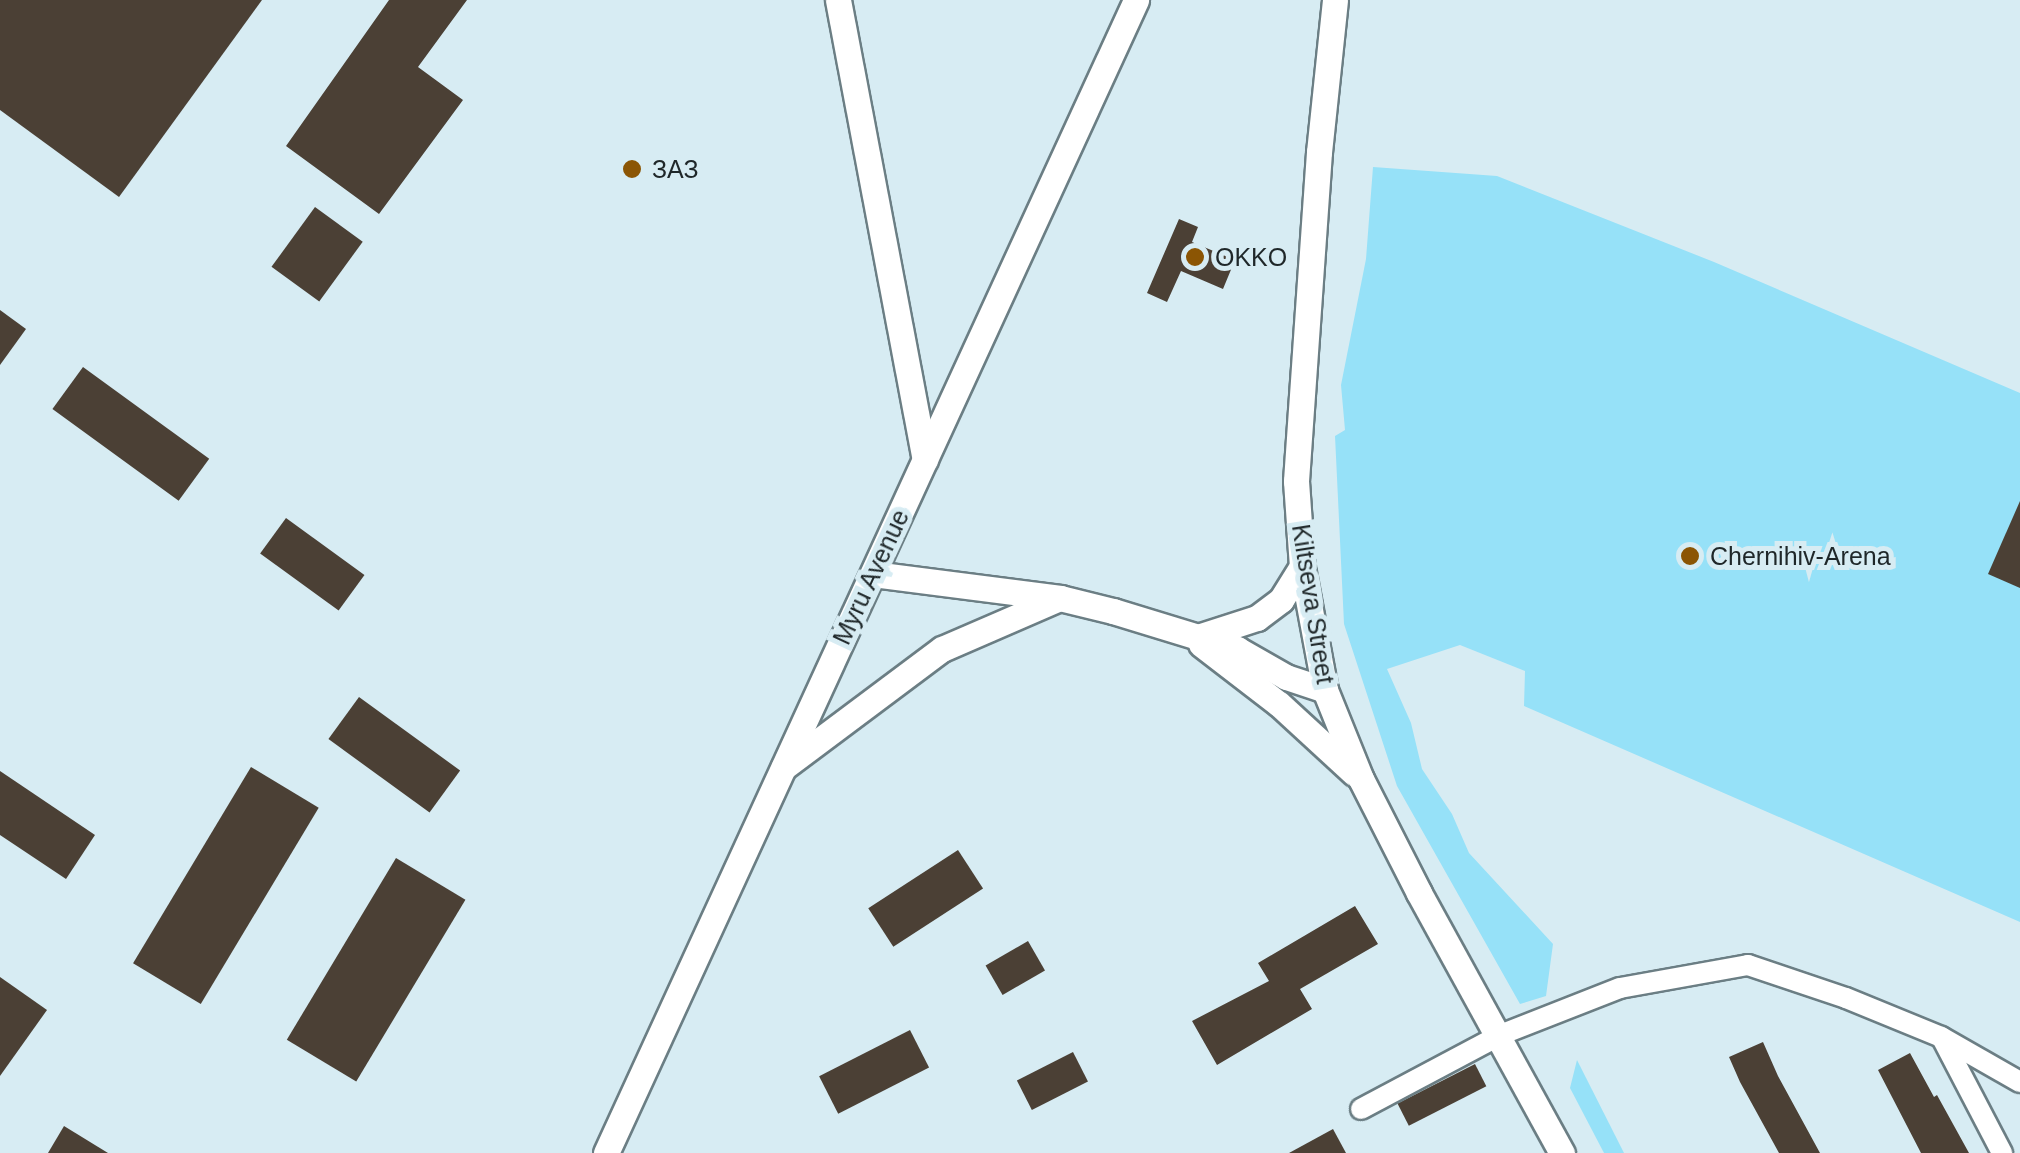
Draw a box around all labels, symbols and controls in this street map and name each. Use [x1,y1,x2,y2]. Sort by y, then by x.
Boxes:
place label: ЗАЗ [652,154,699,184]
marker: ЗАЗ [621,158,643,180]
place label: OKKO [1215,242,1287,272]
marker: OKKO [1184,246,1206,268]
street label: Myru Avenue [826,504,916,650]
street label: Kiltseva Street [1286,522,1340,686]
place label: Chernihiv-Arena [1710,541,1891,571]
marker: Chernihiv-Arena [1679,545,1701,567]

